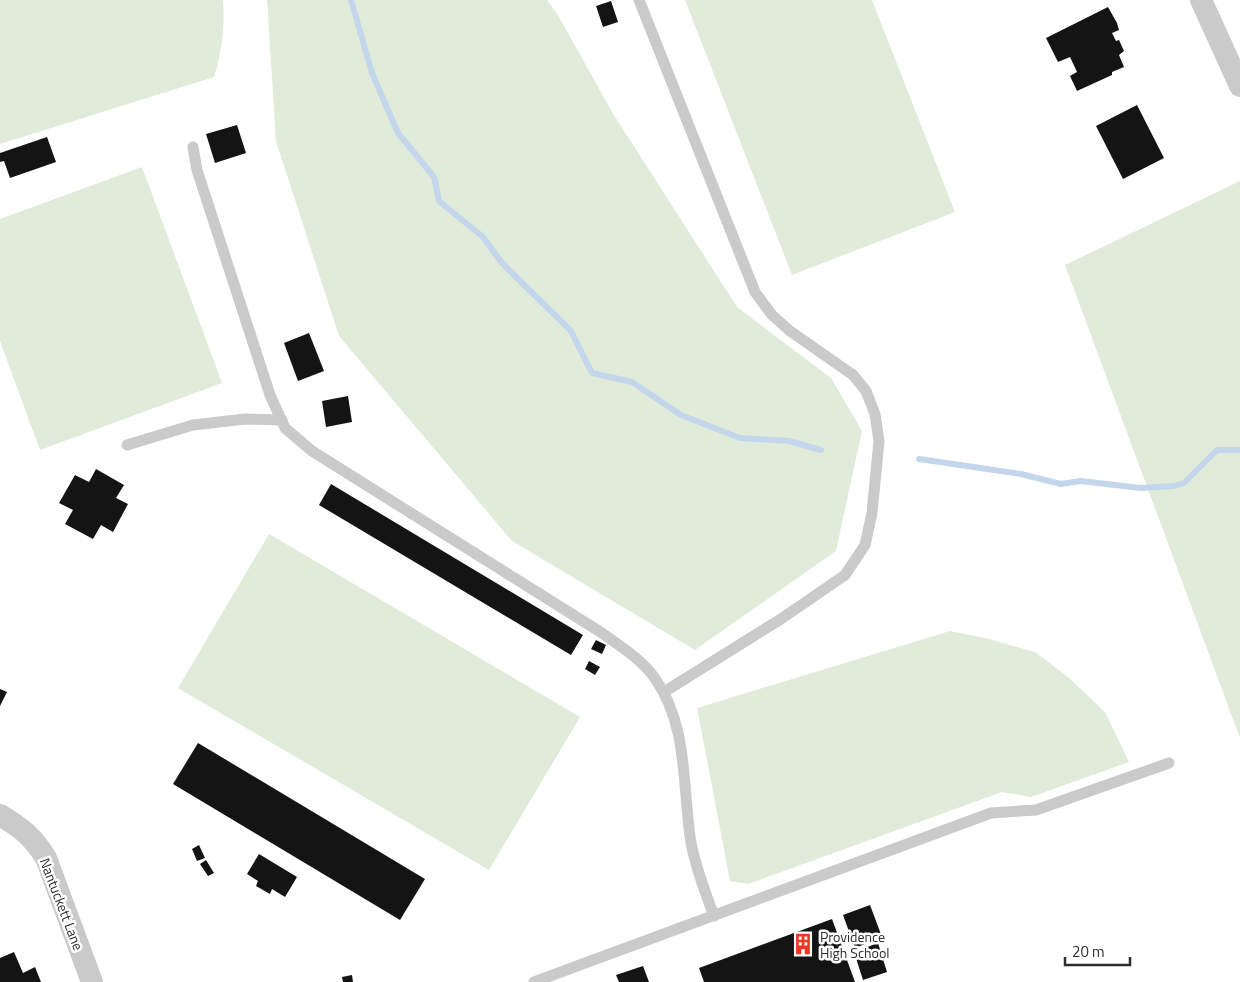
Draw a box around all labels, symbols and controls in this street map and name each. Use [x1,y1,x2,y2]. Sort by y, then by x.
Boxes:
street label: Nantuckett Lane [35,855,89,953]
place label: Providence High School [820,926,890,963]
building icon: Providence High School [790,931,816,957]
scale bar [1065,934,1130,966]
text: 20 m [1072,940,1105,963]

